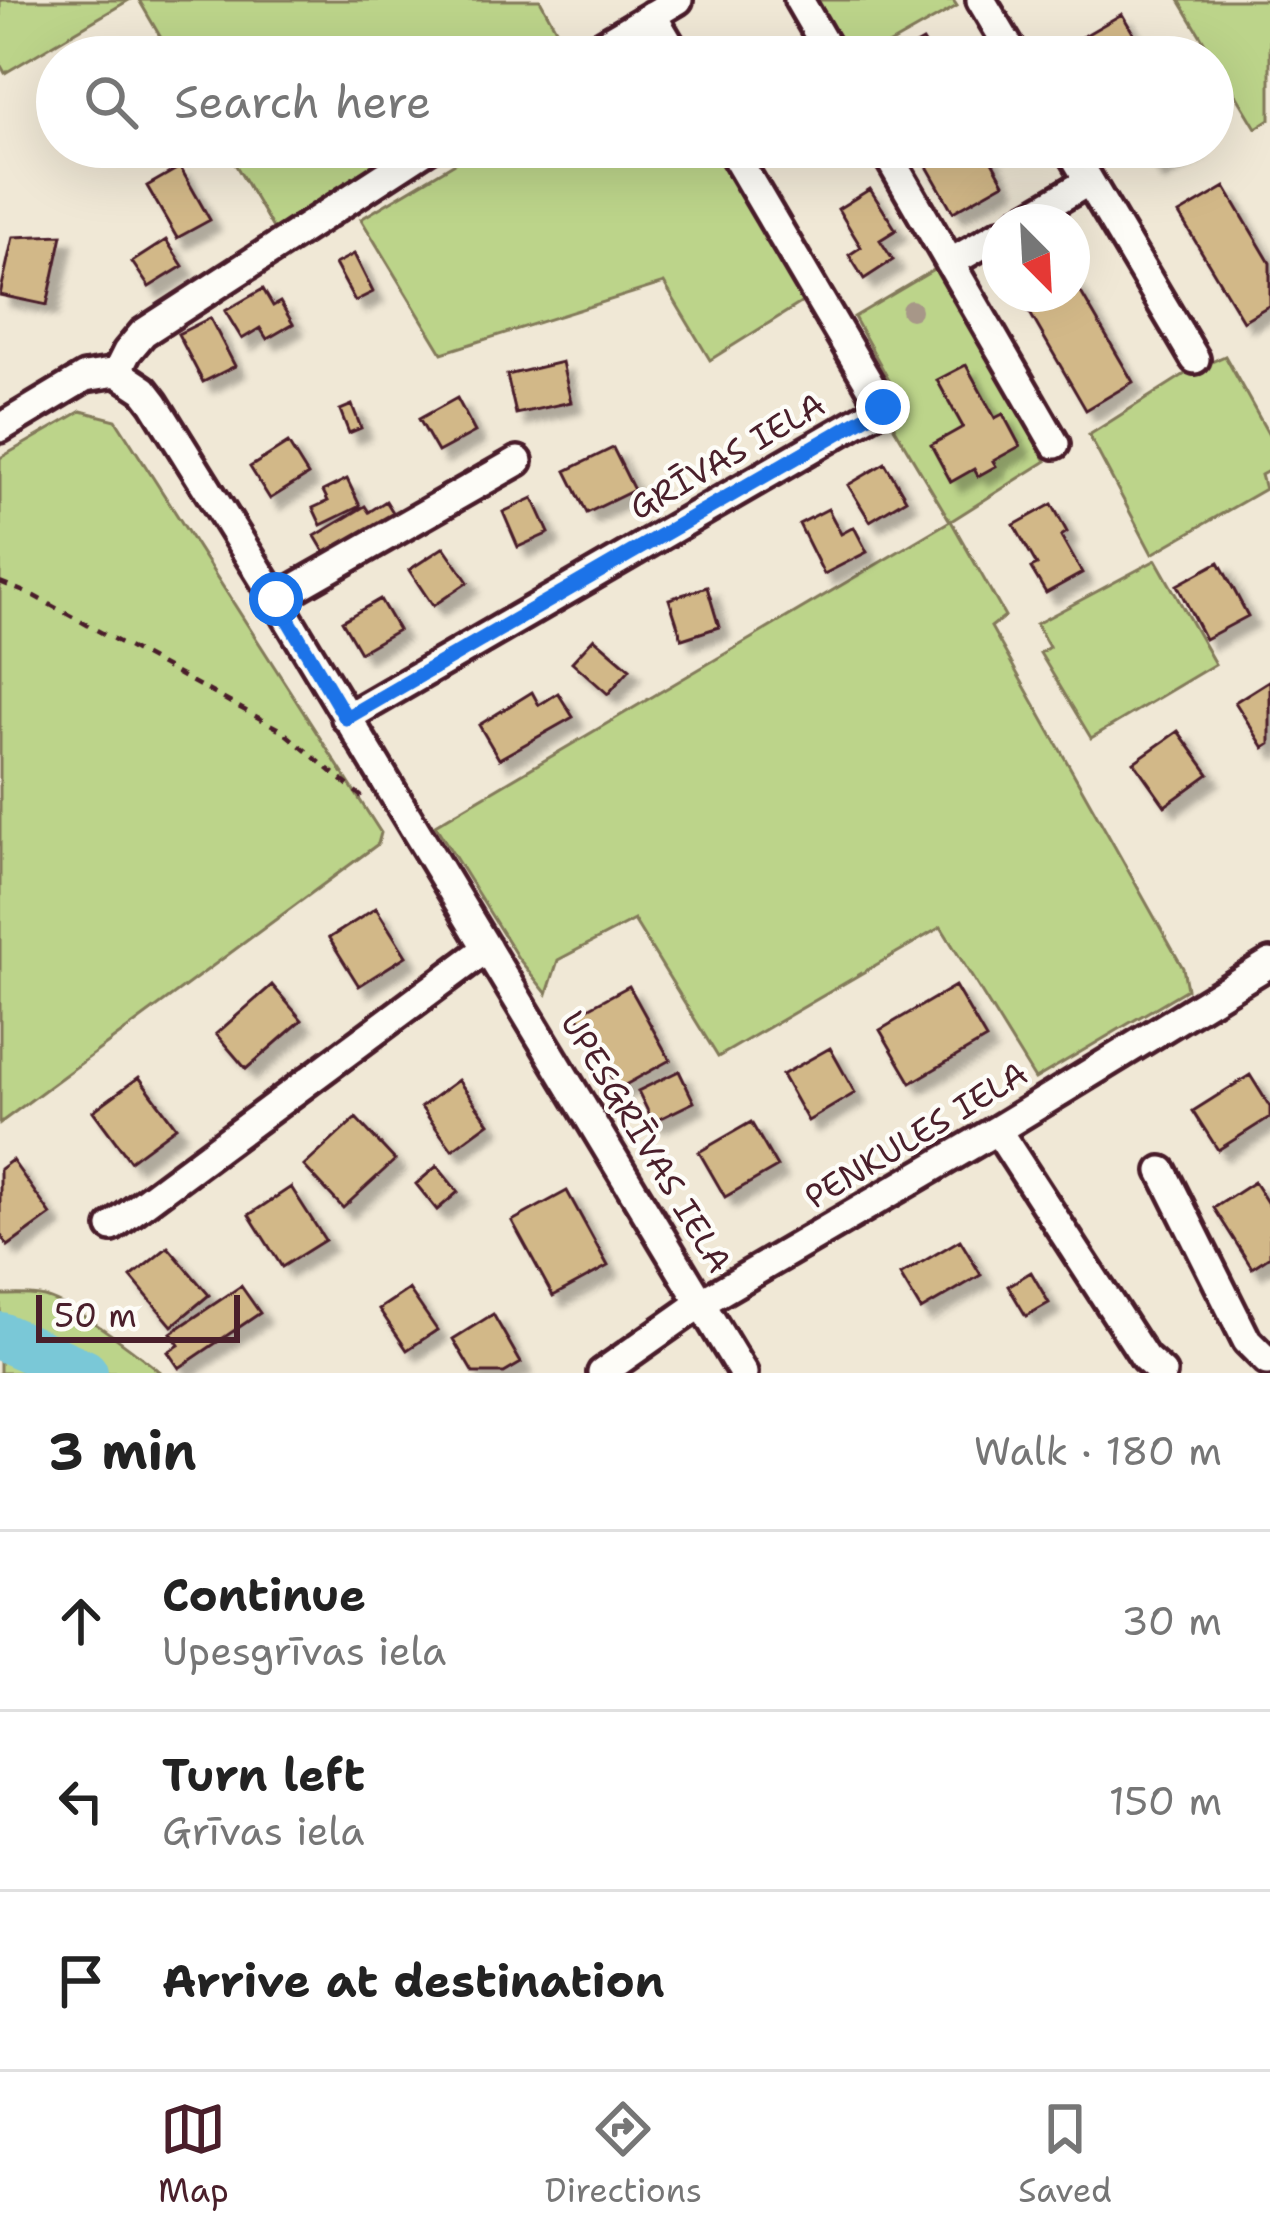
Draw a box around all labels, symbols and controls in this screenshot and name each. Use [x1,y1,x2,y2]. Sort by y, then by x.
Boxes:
search box [36,36,1234,168]
icon: search [78,69,144,135]
text: Search here [174,72,431,132]
north arrow [982,204,1090,312]
route end [856,380,910,434]
street label: GRĪVAS IELA [621,382,833,530]
route start [249,572,303,626]
street label: UPESGRĪVAS IELA [550,1003,742,1281]
street label: PENKULES IELA [796,1051,1036,1219]
scale bar [36,1289,240,1342]
text: 50 m [54,1293,137,1338]
text: 3 min [48,1417,197,1485]
text: Walk · 180 m [974,1425,1222,1477]
text: Continue [162,1565,366,1625]
icon: ahead [48,1588,114,1654]
text: 30 m [1121,1595,1222,1647]
text: Upesgrīvas iela [162,1625,446,1677]
text: Turn left [162,1745,365,1805]
icon: left [48,1768,114,1834]
text: 150 m [1109,1775,1222,1827]
text: Grīvas iela [162,1805,364,1857]
icon: arrive [48,1948,114,2014]
text: Arrive at destination [162,1951,665,2011]
tab: Map [158,2096,229,2213]
tab: Directions [545,2096,702,2213]
tab: Saved [1018,2096,1112,2213]

